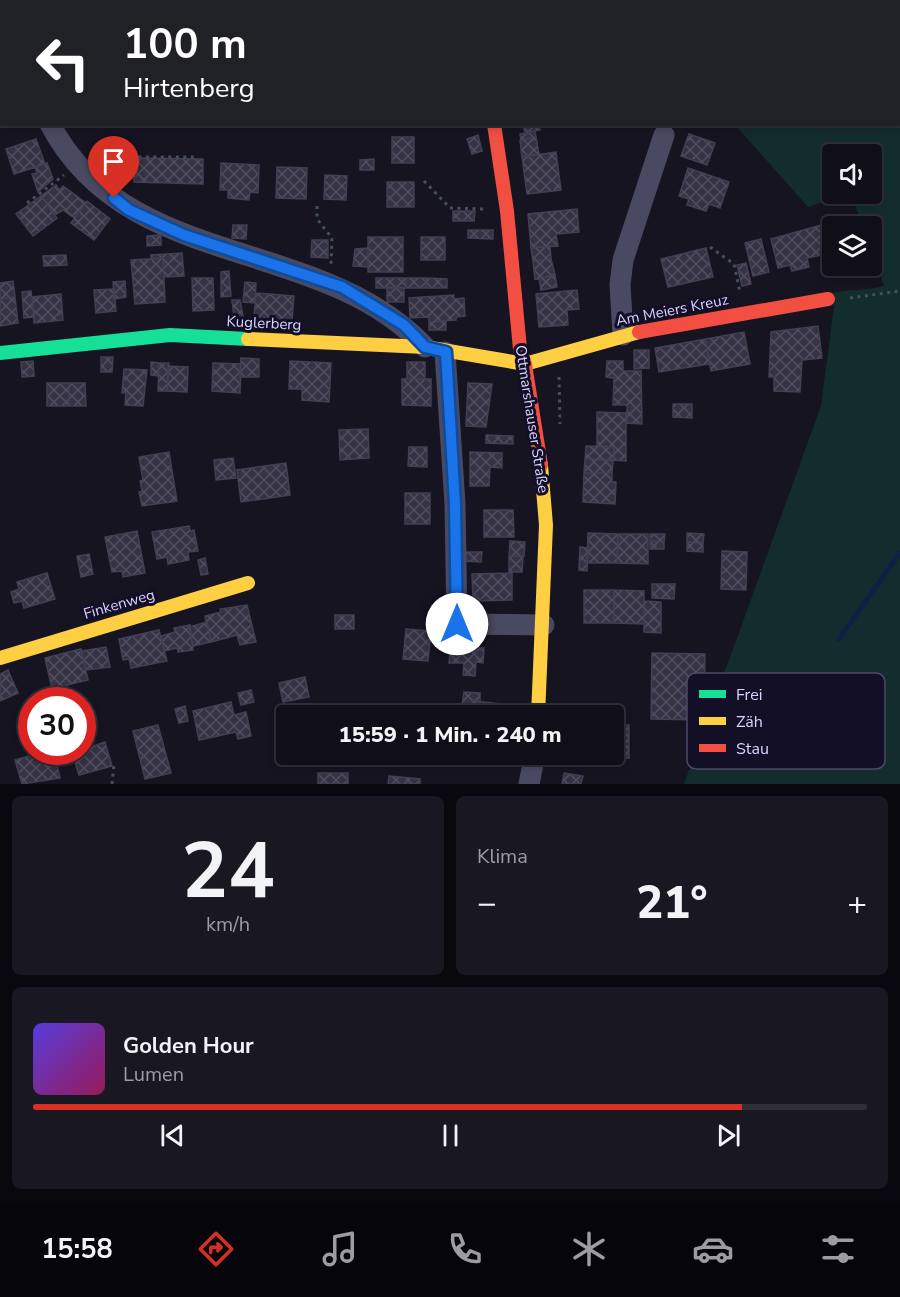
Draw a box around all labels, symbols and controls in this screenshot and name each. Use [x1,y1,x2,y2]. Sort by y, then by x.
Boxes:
text: 100 m [123,16,247,73]
icon: left [24,24,102,102]
text: Hirtenberg [123,70,255,107]
pin [88,136,139,198]
map controls [822,144,882,276]
button: sound [822,144,882,204]
icon: arrive [97,145,130,178]
button: layers [822,216,882,276]
street label: Am Meiers Kreuz [614,289,730,331]
street label: Kuglerberg [226,311,302,335]
street label: Ottmarshauser Straße [510,344,554,494]
street label: Finkenweg [81,584,157,624]
position arrow [425,592,489,656]
legend [687,673,885,769]
text: Frei [736,684,762,706]
speed limit sign: 30 [18,687,96,765]
text: Zäh [736,711,763,733]
text: 15:59 · 1 Min. · 240 m [339,720,562,750]
text: Stau [736,738,769,760]
text: 24 [181,818,275,925]
text: Klima [477,843,528,870]
text: 21° [636,873,708,934]
text: − [477,881,497,926]
text: + [847,881,867,926]
text: km/h [206,911,250,938]
text: Golden Hour [123,1031,254,1061]
text: Lumen [123,1061,184,1088]
icon: previous [156,1119,189,1152]
icon: pause [434,1119,467,1152]
icon: next [712,1119,745,1152]
icon: directions [195,1228,237,1270]
icon: music [319,1228,361,1270]
icon: phone [444,1228,486,1270]
icon: climate [568,1228,610,1270]
icon: car [692,1228,734,1270]
icon: filters [817,1228,859,1270]
text: 15:58 [41,1231,113,1268]

